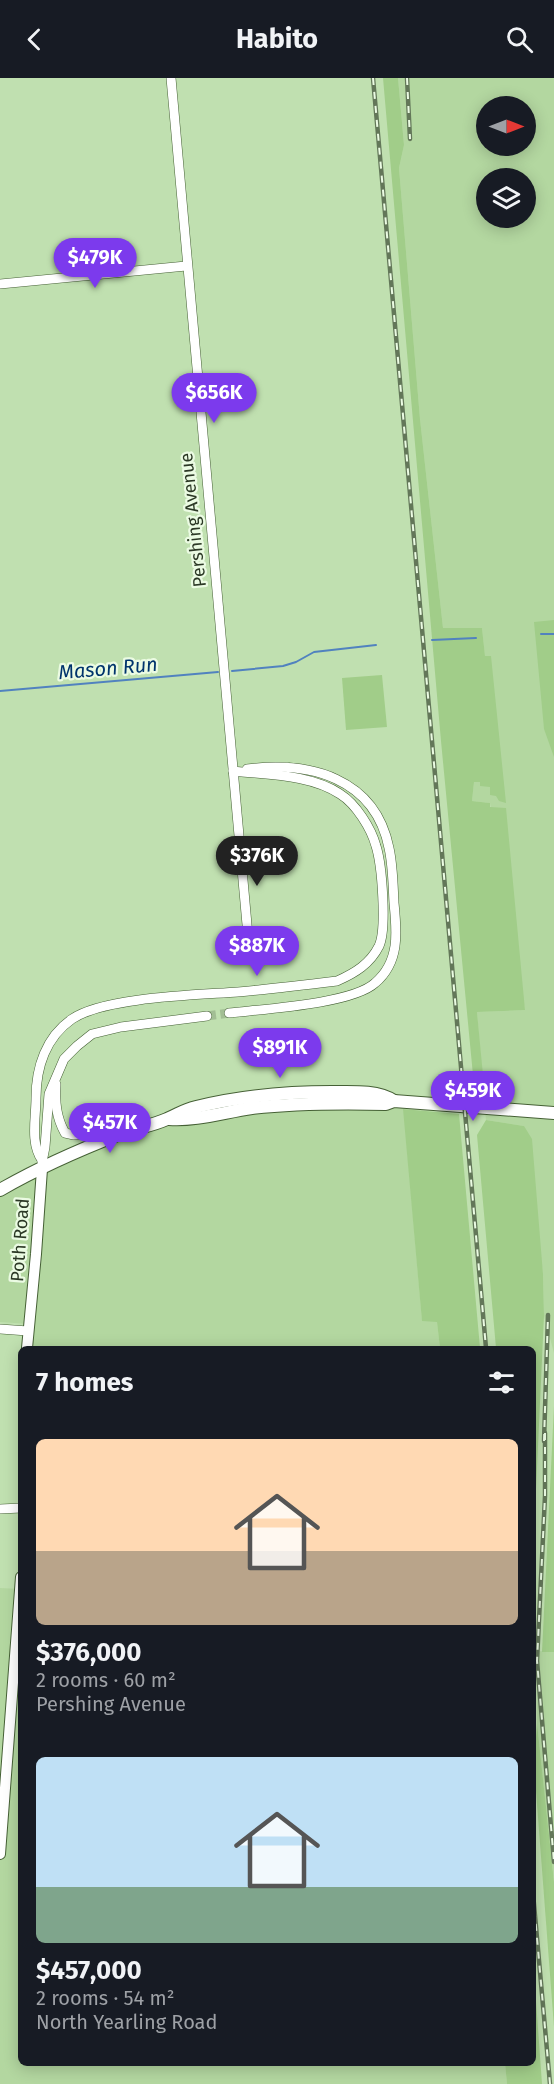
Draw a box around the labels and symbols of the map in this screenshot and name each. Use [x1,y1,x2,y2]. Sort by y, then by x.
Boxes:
north arrow [476,96,536,156]
pin: $479K [53,238,137,289]
pin: $656K [172,373,256,424]
street label: Pershing Avenue [175,452,211,588]
water label: Mason Run [57,652,159,684]
pin: $376K [215,836,299,887]
pin: $887K [215,926,299,977]
pin: $891K [238,1028,322,1079]
pin: $459K [431,1071,515,1122]
pin: $457K [68,1103,152,1154]
street label: Poth Road [6,1197,34,1283]

